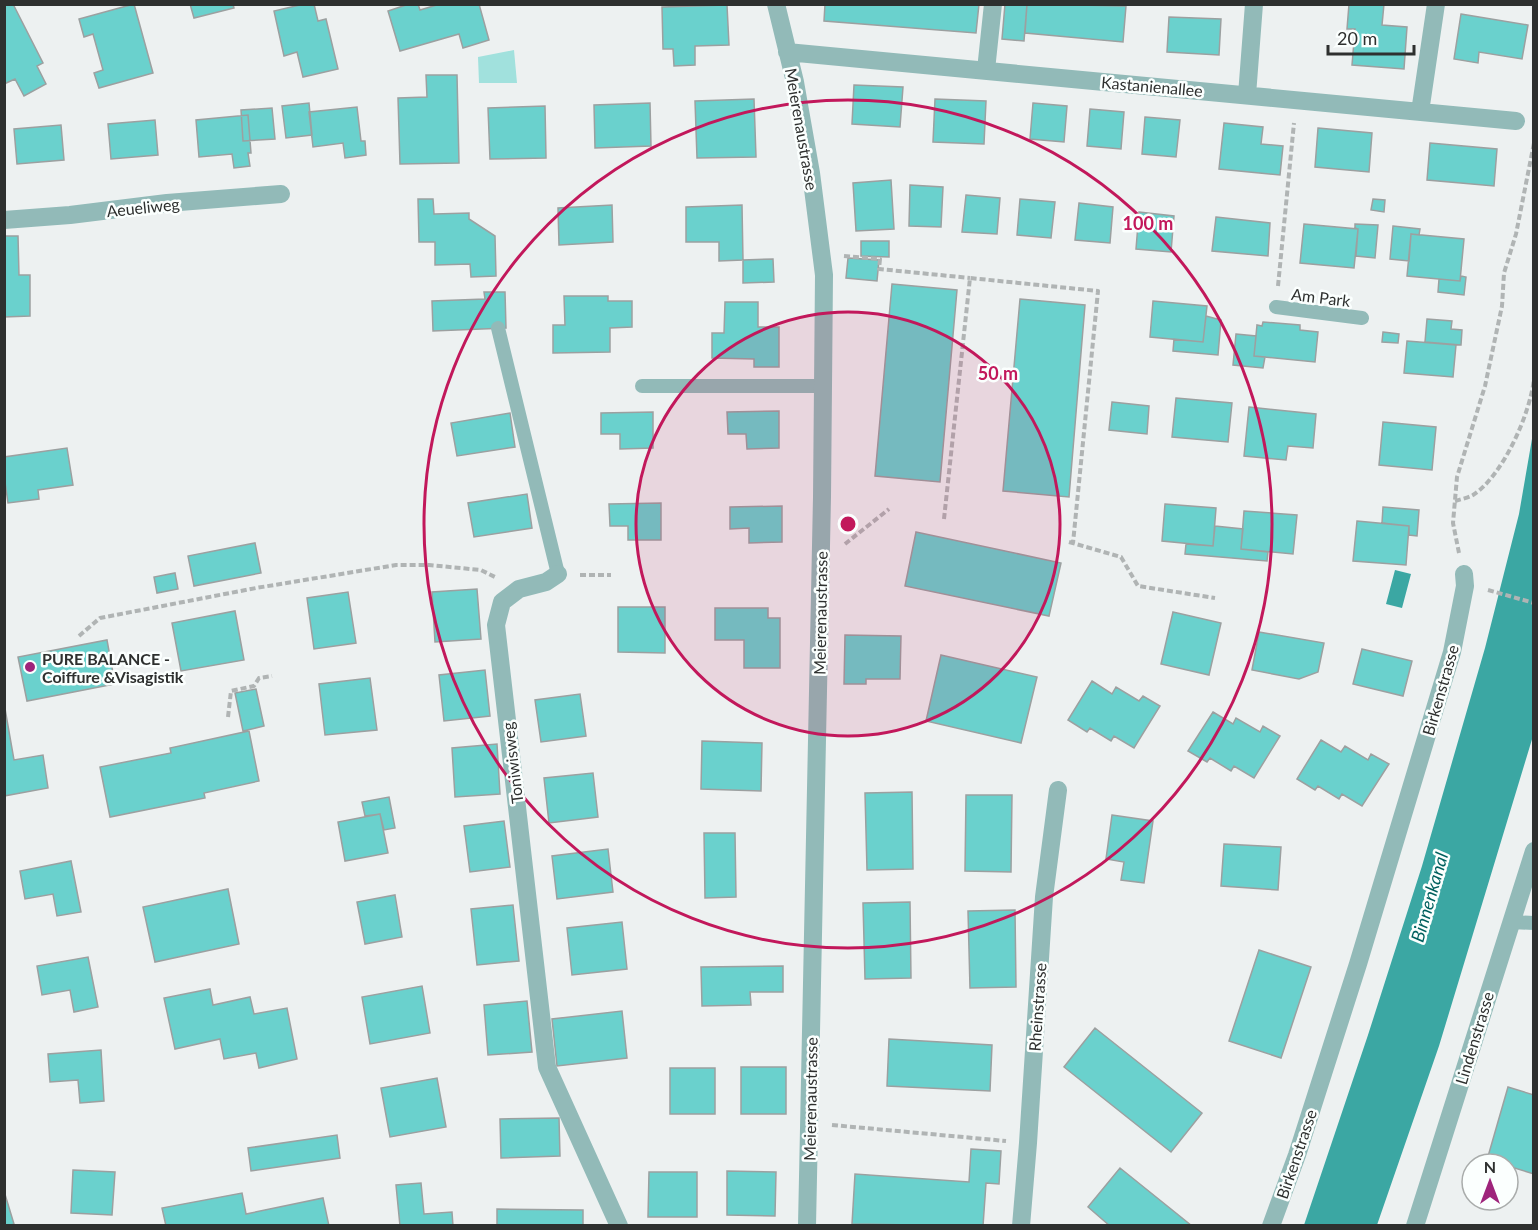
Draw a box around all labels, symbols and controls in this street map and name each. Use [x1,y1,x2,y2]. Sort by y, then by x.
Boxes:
scale bar [1328,18,1414,56]
text: 20 m [1337,27,1377,49]
street label: Meierenaustrasse [782,66,822,192]
street label: Kastanienallee [1101,72,1203,100]
street label: Aeueliweg [106,194,180,220]
text: 100 m [1123,212,1173,234]
street label: Am Park [1290,284,1352,310]
text: 50 m [978,362,1018,384]
centre of rings [838,514,858,534]
street label: Meierenaustrasse [809,551,831,675]
street label: Birkenstrasse [1418,642,1462,738]
place label: PURE BALANCE - Coiffure &Visagistik [42,649,184,686]
marker: PURE BALANCE - Coiffure &Visagistik [23,660,37,674]
street label: Toniwisweg [498,721,526,805]
water label: Binnenkanal [1406,850,1452,944]
street label: Rheinstrasse [1024,962,1050,1052]
street label: Lindenstrasse [1451,989,1497,1087]
street label: Meierenaustrasse [799,1037,821,1161]
street label: Birkenstrasse [1272,1107,1320,1201]
north arrow [1460,1152,1520,1212]
text: N [1484,1157,1496,1176]

